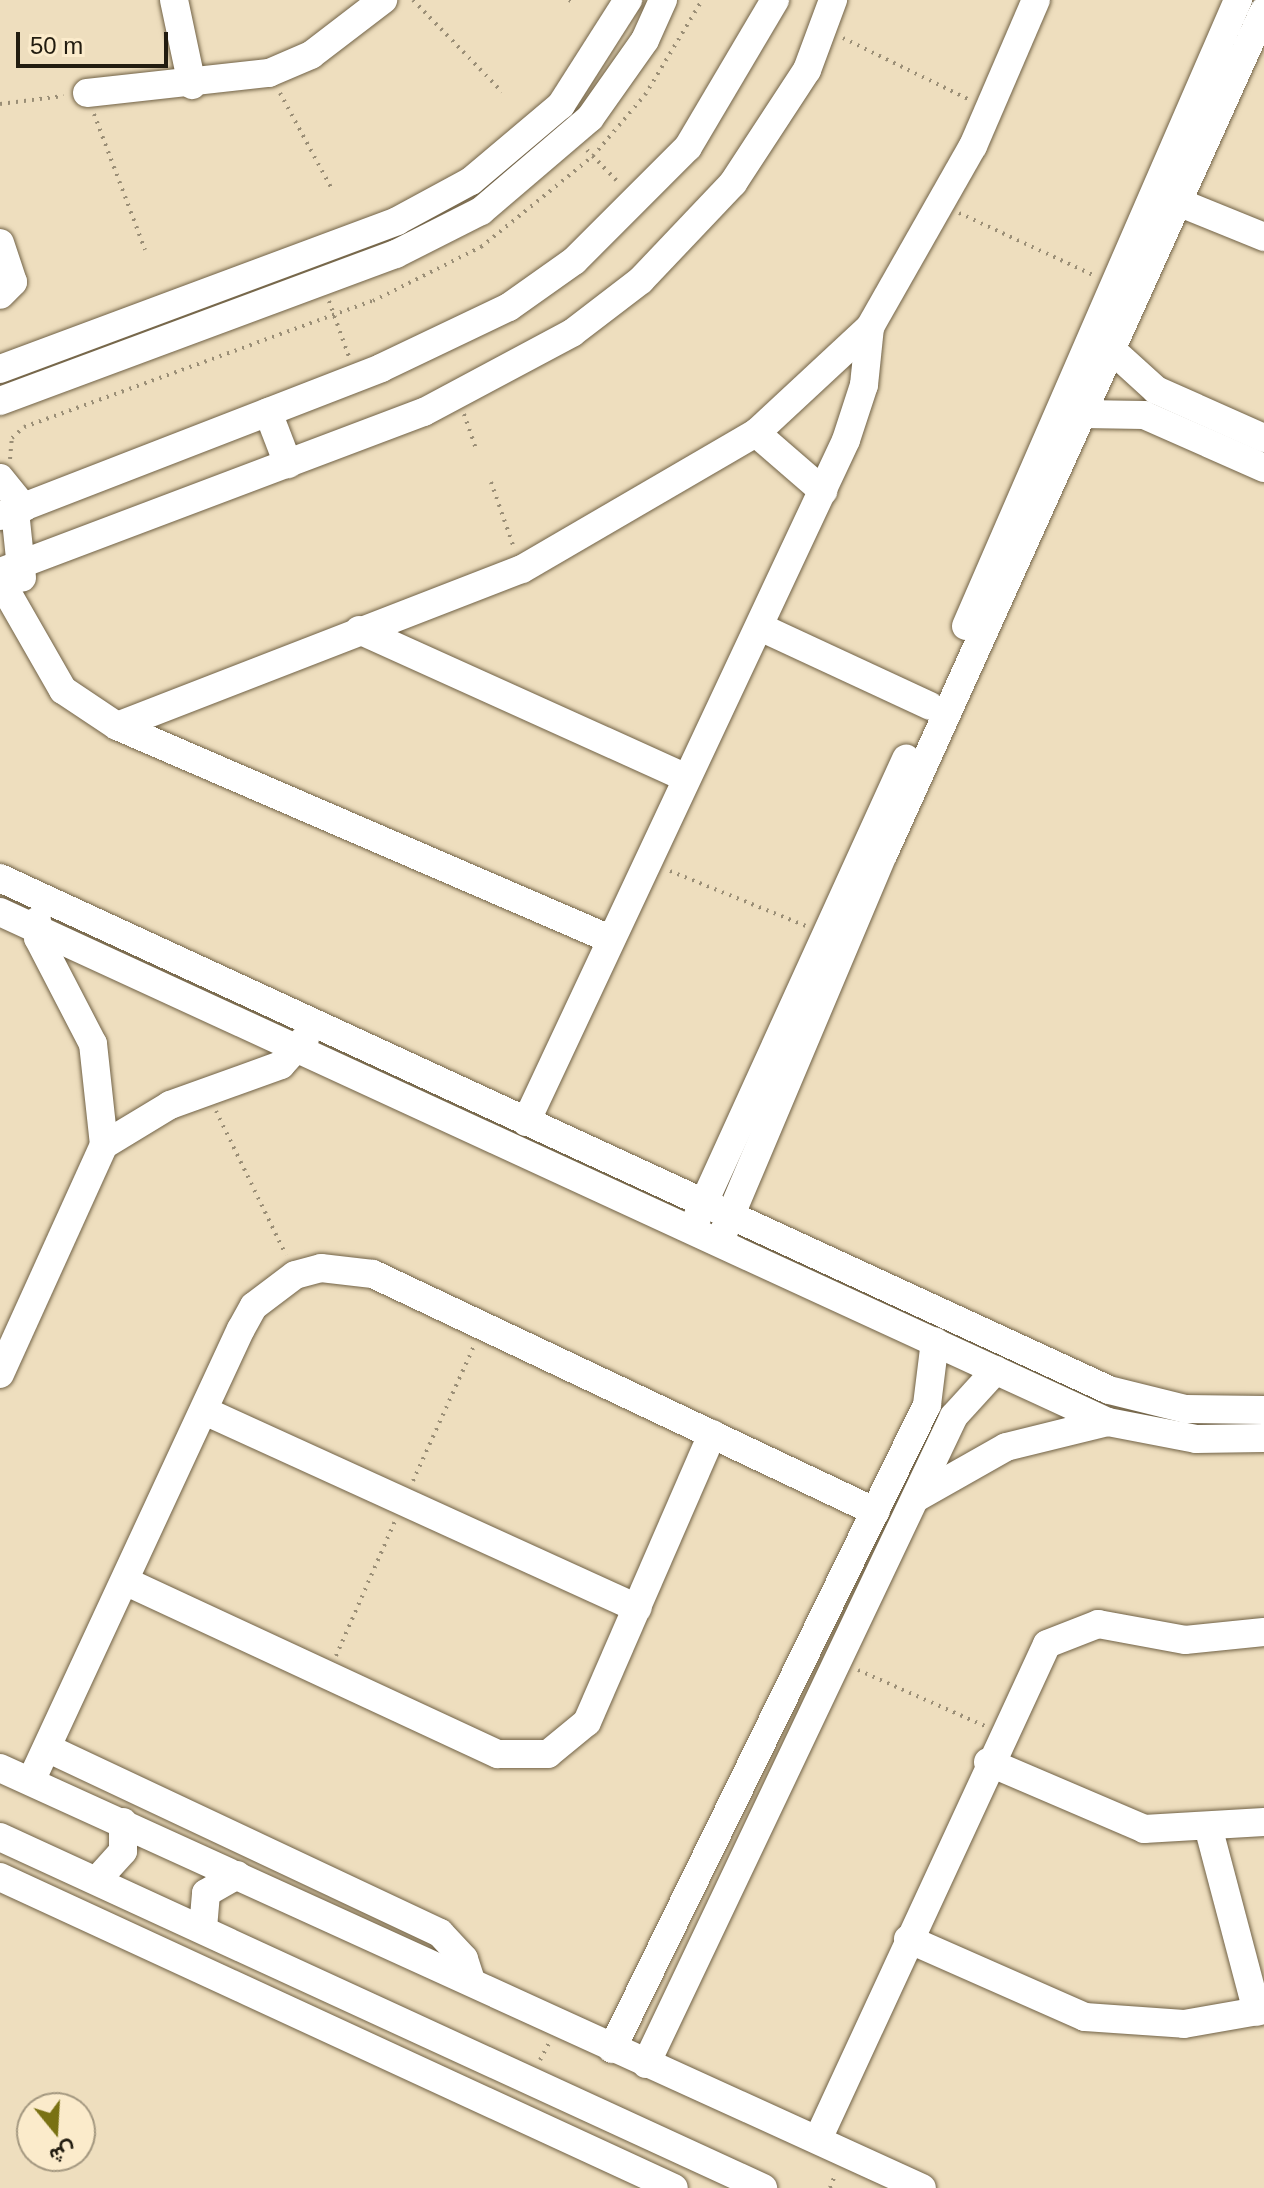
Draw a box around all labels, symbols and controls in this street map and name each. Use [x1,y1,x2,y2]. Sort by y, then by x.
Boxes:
scale bar [20,16,172,66]
text: 50 m [30,32,83,59]
north arrow [16,2092,96,2172]
text: ش [47,2137,79,2169]

